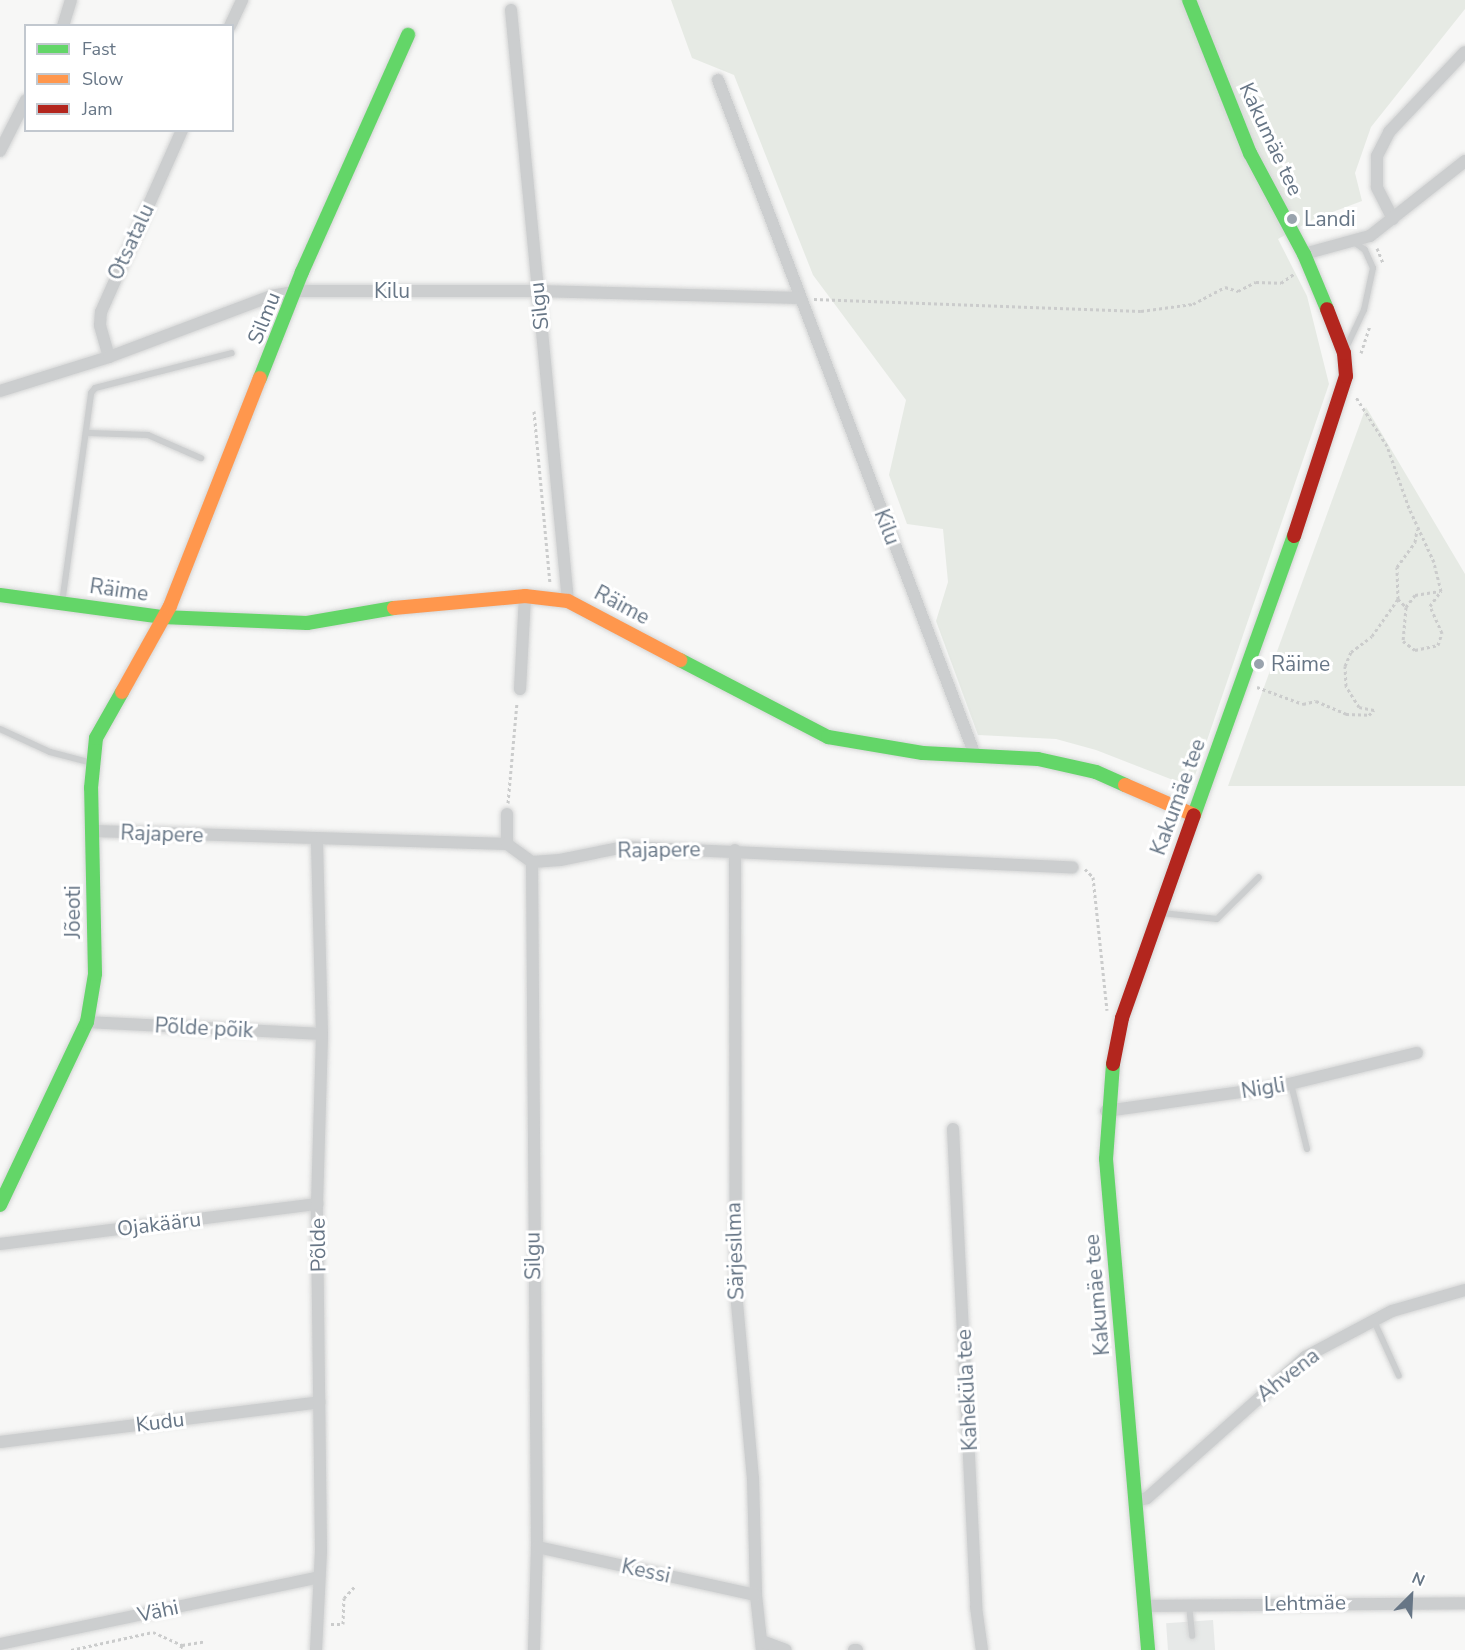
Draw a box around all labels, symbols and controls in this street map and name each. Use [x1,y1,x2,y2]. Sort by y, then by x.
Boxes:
legend [24,24,234,132]
text: Fast [82,37,116,61]
text: Slow [82,67,123,91]
street label: Kakumäe tee [1234,78,1308,200]
text: Jam [82,97,113,121]
street label: Otsatalu [102,200,160,284]
place label: Landi [1304,206,1356,232]
marker: Landi [1285,212,1299,226]
street label: Kilu [374,278,410,304]
street label: Silgu [524,281,554,331]
street label: Silmu [242,288,286,348]
street label: Kilu [869,506,905,548]
street label: Räime [88,573,150,607]
street label: Räime [590,580,654,630]
place label: Räime [1271,651,1330,677]
marker: Räime [1252,657,1266,671]
street label: Kakumäe tee [1145,735,1211,859]
street label: Rajapere [120,820,204,848]
street label: Rajapere [617,837,701,863]
street label: Jõeoti [60,885,86,939]
street label: Põlde põik [154,1013,254,1043]
street label: Nigli [1239,1072,1287,1104]
street label: Särjesilma [721,1202,749,1300]
street label: Ojakääru [116,1206,202,1242]
street label: Põlde [305,1218,331,1272]
street label: Silgu [520,1232,546,1280]
street label: Kakumäe tee [1079,1233,1115,1357]
street label: Kaheküla tee [951,1328,983,1452]
street label: Ahvena [1252,1343,1324,1407]
street label: Kudu [134,1407,186,1437]
street label: Kessi [619,1554,673,1588]
north arrow [1381,1566,1441,1626]
text: N [1408,1567,1428,1592]
street label: Lehtmäe [1264,1590,1346,1616]
street label: Vähi [135,1594,181,1628]

